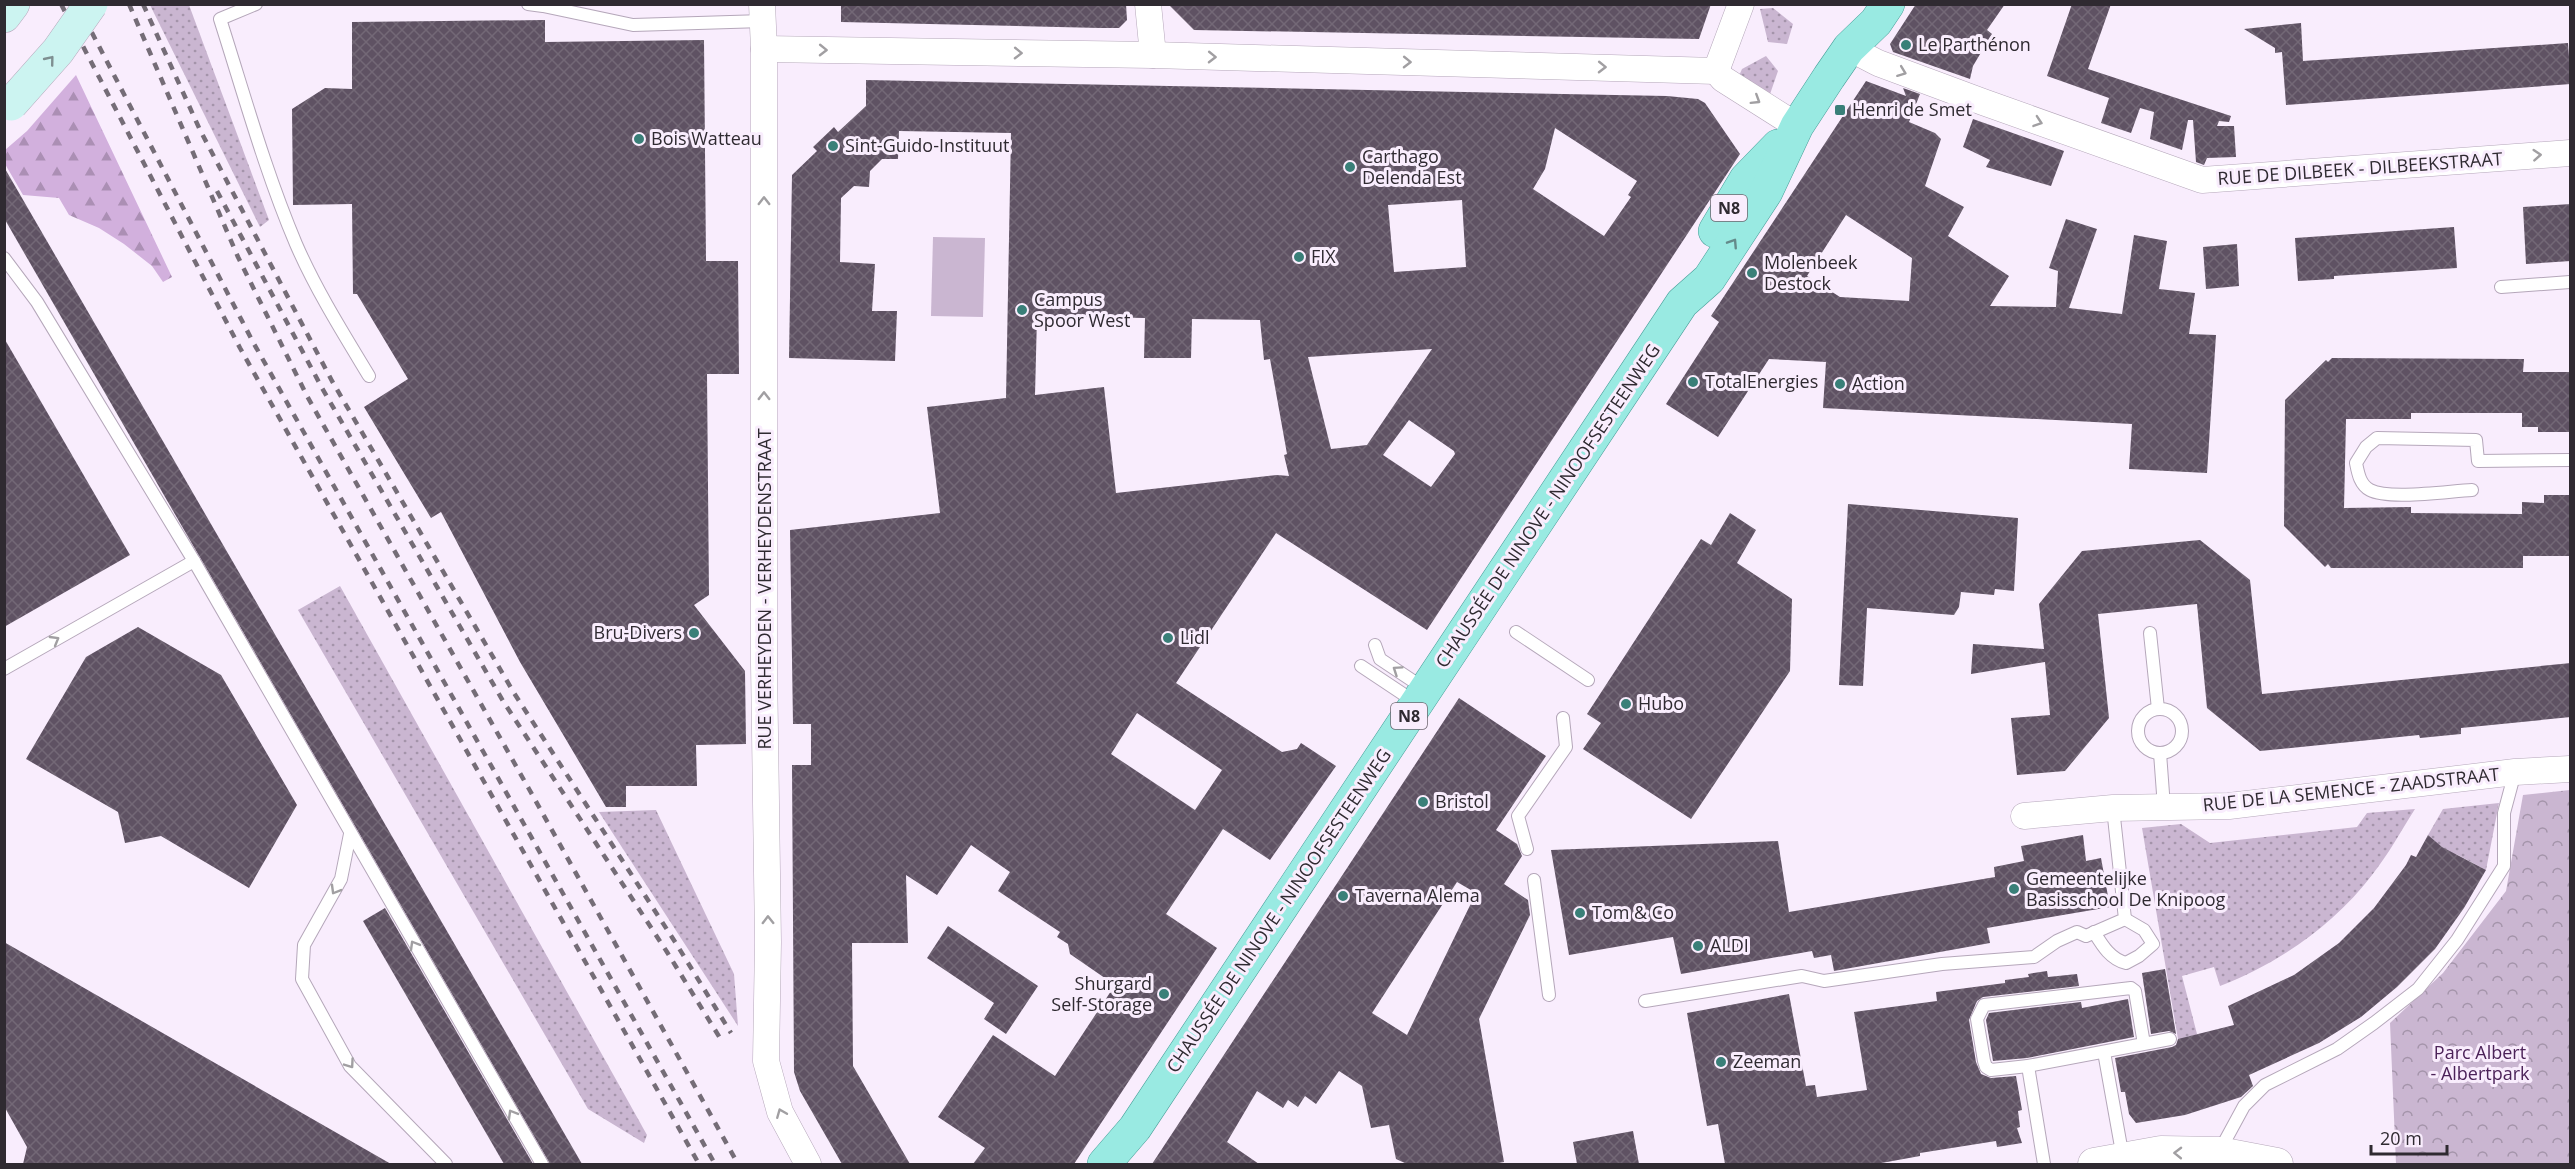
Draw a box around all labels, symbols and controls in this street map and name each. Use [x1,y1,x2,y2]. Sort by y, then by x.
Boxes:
place label: Le Parthénon [1918,32,2031,56]
marker: Le Parthénon [1899,38,1913,52]
one-way arrow [818,44,827,56]
one-way arrow [1013,47,1022,59]
one-way arrow [1207,51,1216,63]
one-way arrow [43,56,54,67]
one-way arrow [1402,56,1411,68]
one-way arrow [1597,61,1606,73]
one-way arrow [1896,65,1907,77]
one-way arrow [1749,93,1760,104]
place label: Henri de Smet [1852,97,1972,121]
marker: Henri de Smet [1833,103,1847,117]
one-way arrow [2032,114,2043,127]
place label: Bois Watteau [651,126,762,150]
marker: Bois Watteau [632,132,646,146]
place label: Sint-Guido-Instituut [845,133,1009,157]
marker: Sint-Guido-Instituut [826,139,840,153]
place label: Carthago Delenda Est [1362,144,1462,189]
street label: RUE DE DILBEEK - DILBEEKSTRAAT [2217,146,2503,190]
one-way arrow [2532,149,2541,162]
marker: Carthago Delenda Est [1343,160,1357,174]
road number: N8 [1711,195,1747,221]
one-way arrow [758,196,770,205]
one-way arrow [1726,239,1737,250]
place label: FIX [1311,244,1336,268]
marker: FIX [1292,250,1306,264]
place label: Molenbeek Destock [1764,250,1858,295]
marker: Molenbeek Destock [1745,266,1759,280]
place label: Campus Spoor West [1034,287,1130,332]
marker: Campus Spoor West [1015,303,1029,317]
street label: CHAUSSÉE DE NINOVE - NINOOFSESTEENWEG [1429,339,1665,672]
place label: TotalEnergies [1705,369,1818,393]
place label: Action [1852,371,1905,395]
marker: TotalEnergies [1686,375,1700,389]
marker: Action [1833,377,1847,391]
one-way arrow [758,391,770,400]
street label: RUE VERHEYDEN - VERHEYDENSTRAAT [752,428,776,750]
place label: Bru-Divers [594,620,682,644]
place label: Lidl [1180,625,1210,649]
marker: Bru-Divers [687,626,701,640]
marker: Lidl [1161,631,1175,645]
one-way arrow [49,636,59,647]
one-way arrow [1392,666,1403,677]
place label: Hubo [1638,691,1684,715]
marker: Hubo [1619,697,1633,711]
road number: N8 [1391,703,1427,729]
street label: CHAUSSÉE DE NINOVE - NINOOFSESTEENWEG [1160,744,1396,1077]
street label: RUE DE LA SEMENCE - ZAADSTRAAT [2202,761,2500,817]
place label: Bristol [1435,789,1489,813]
marker: Bristol [1416,795,1430,809]
place label: Gemeentelijke Basisschool De Knipoog [2026,866,2226,911]
marker: Gemeentelijke Basisschool De Knipoog [2007,882,2021,896]
place label: Taverna Alema [1355,883,1480,907]
one-way arrow [331,884,342,894]
marker: Taverna Alema [1336,889,1350,903]
place label: Tom & Co [1592,900,1674,924]
marker: Tom & Co [1573,906,1587,920]
one-way arrow [761,915,774,924]
place label: ALDI [1710,933,1749,957]
marker: ALDI [1691,939,1705,953]
one-way arrow [410,941,421,951]
place label: Shurgard Self-Storage [1051,971,1152,1016]
marker: Shurgard Self-Storage [1157,987,1171,1001]
park label: Parc Albert - Albertpark [2430,1040,2530,1085]
place label: Zeeman [1733,1049,1801,1073]
marker: Zeeman [1714,1055,1728,1069]
one-way arrow [343,1058,354,1069]
one-way arrow [776,1108,788,1119]
one-way arrow [508,1110,519,1120]
scale bar [2371,1118,2448,1156]
text: 20 m [2380,1126,2422,1150]
one-way arrow [2174,1147,2183,1159]

